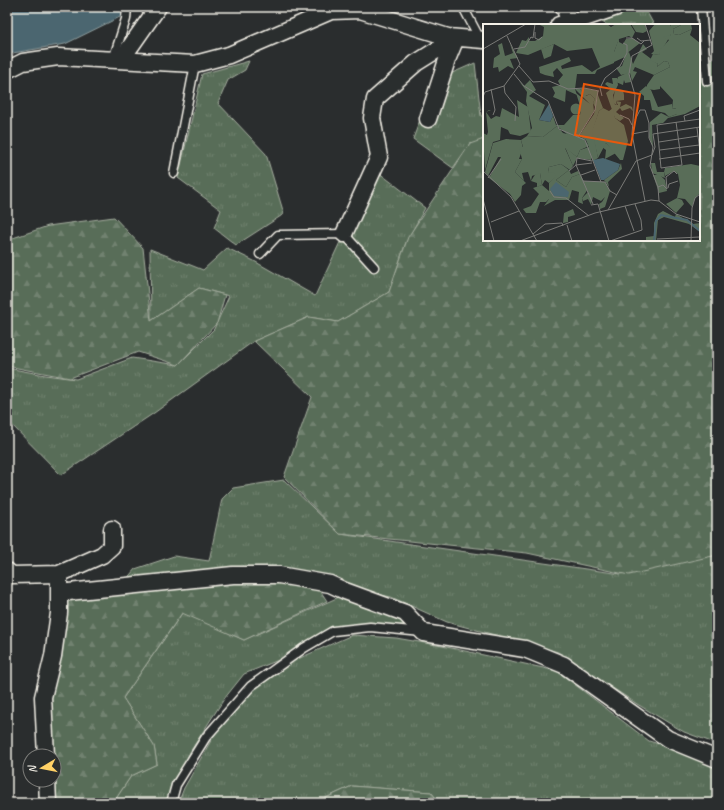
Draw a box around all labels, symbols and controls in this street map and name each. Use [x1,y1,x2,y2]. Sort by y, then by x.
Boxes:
inset map [483,24,700,241]
north arrow [22,748,62,788]
text: N [24,763,40,774]

